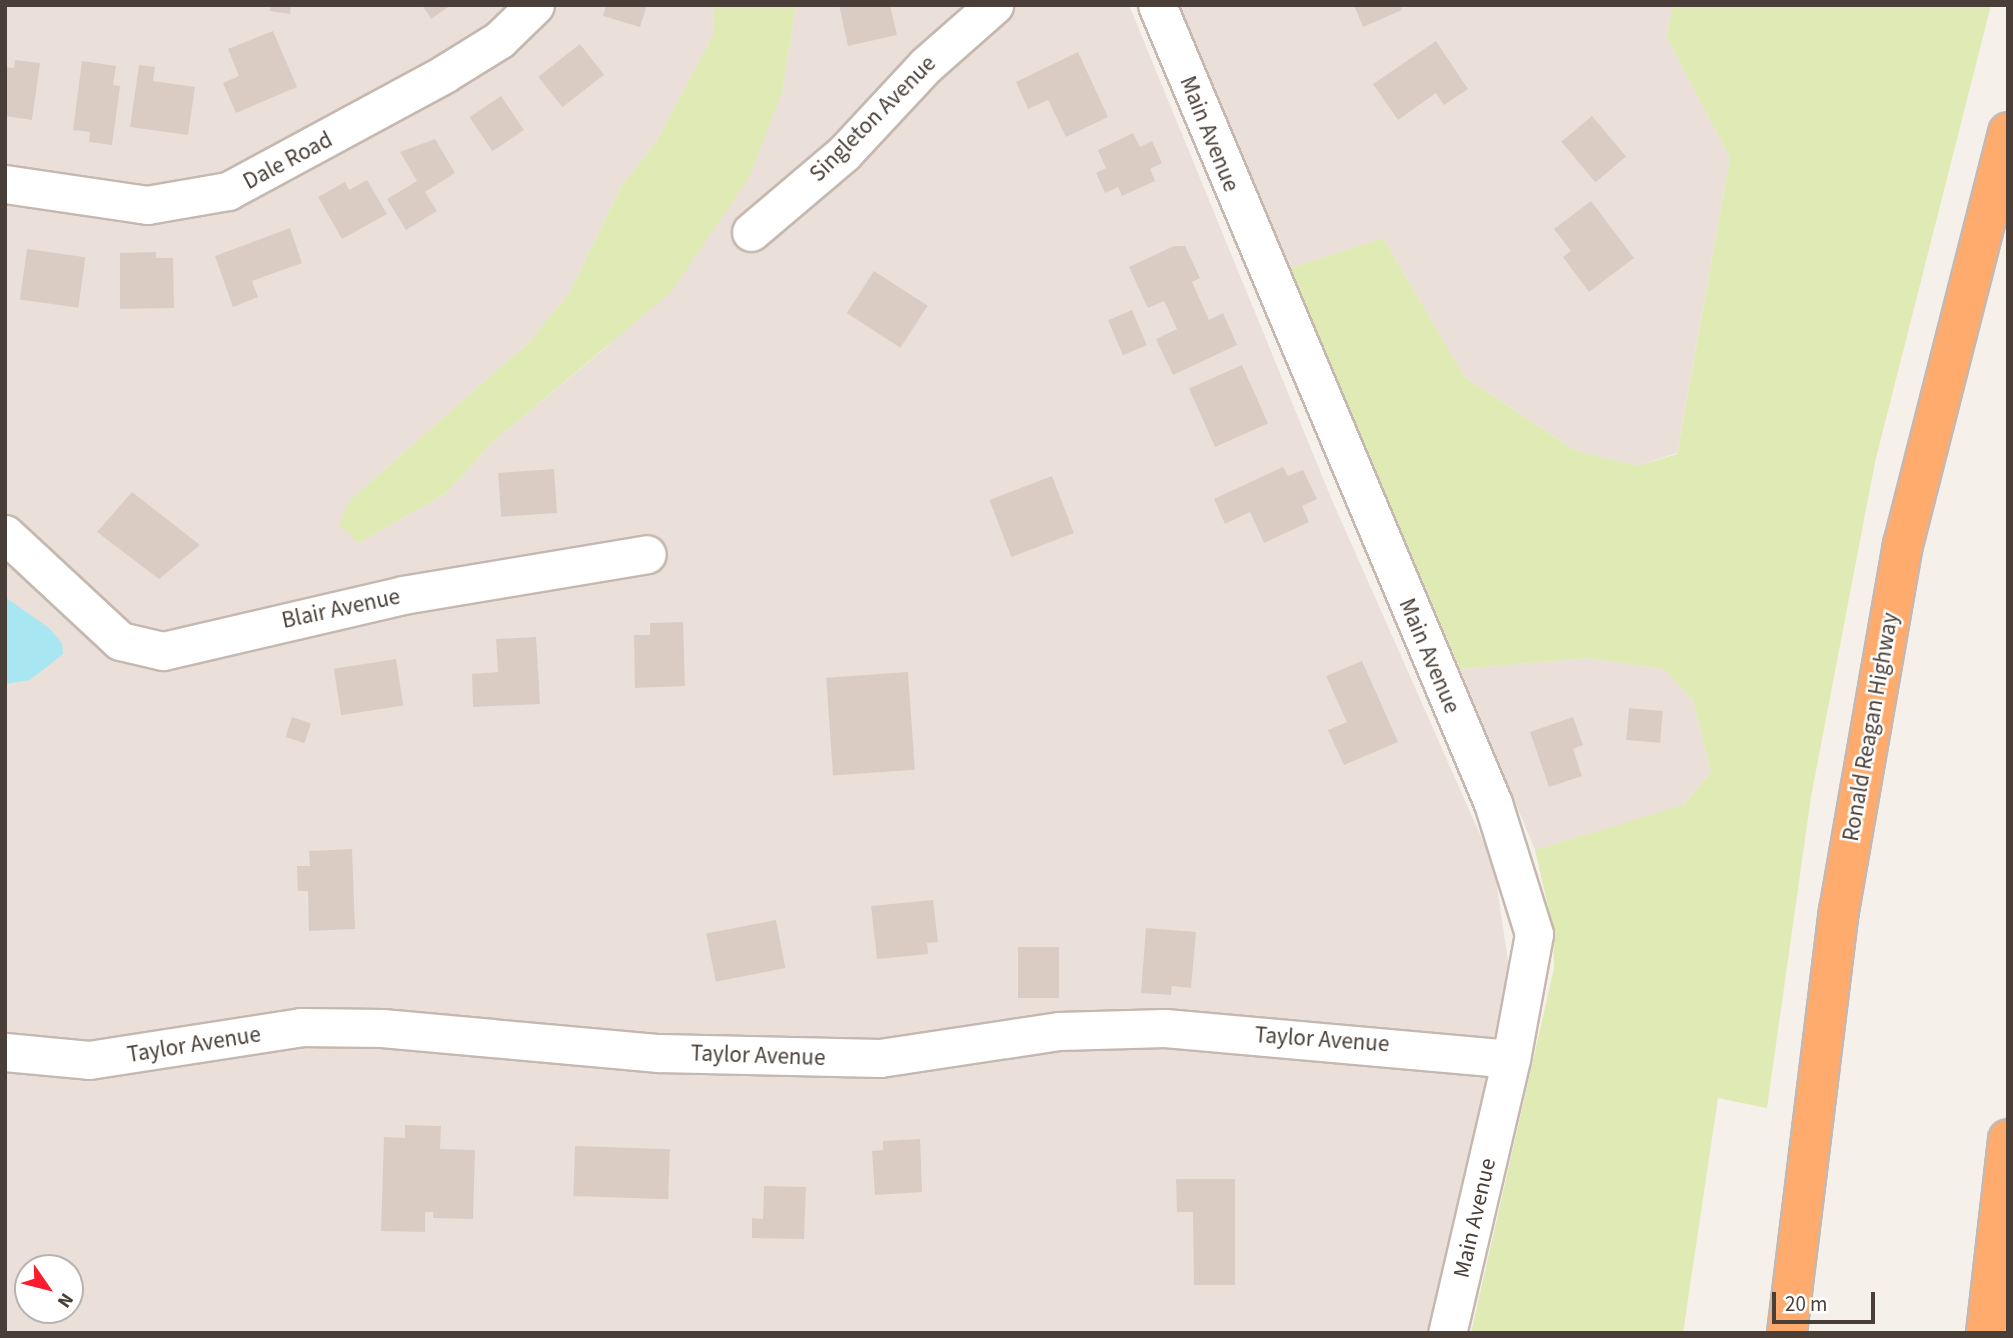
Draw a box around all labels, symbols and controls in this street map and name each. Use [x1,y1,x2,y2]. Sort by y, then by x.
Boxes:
street label: Singleton Avenue [804,50,942,188]
street label: Main Avenue [1173,72,1245,196]
street label: Dale Road [239,126,337,196]
street label: Blair Avenue [279,583,403,635]
street label: Main Avenue [1392,594,1466,718]
street label: Ronald Reagan Highway [1837,611,1905,843]
street label: Taylor Avenue [125,1021,263,1069]
street label: Taylor Avenue [1254,1022,1390,1058]
street label: Taylor Avenue [690,1040,826,1072]
street label: Main Avenue [1448,1155,1502,1281]
north arrow [14,1254,84,1324]
scale bar [1775,1278,1878,1322]
text: N [50,1287,80,1313]
text: 20 m [1785,1289,1827,1319]

